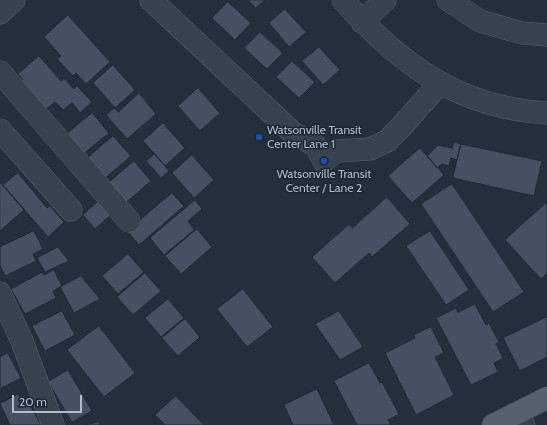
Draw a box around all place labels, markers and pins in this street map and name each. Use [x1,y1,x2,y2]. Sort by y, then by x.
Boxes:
place label: Watsonville Transit Center Lane 1 [267,123,362,151]
marker: Watsonville Transit Center Lane 1 [254,132,264,142]
marker: Watsonville Transit Center / Lane 2 [319,156,329,166]
place label: Watsonville Transit Center / Lane 2 [277,167,371,195]

